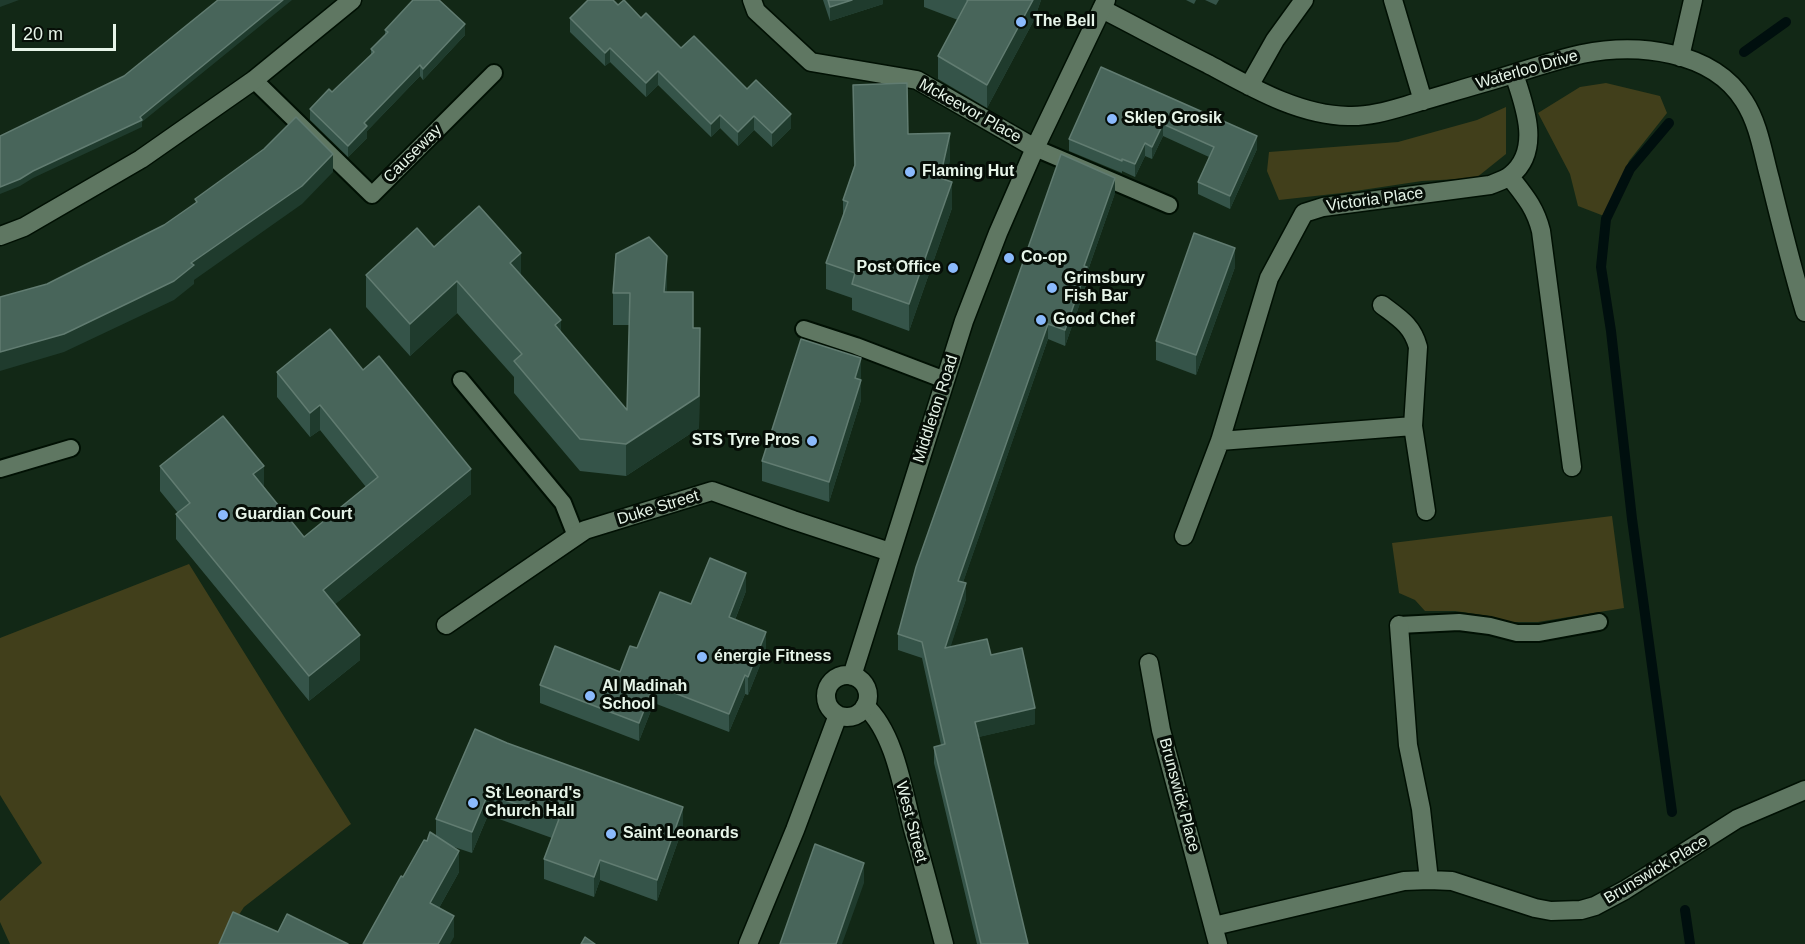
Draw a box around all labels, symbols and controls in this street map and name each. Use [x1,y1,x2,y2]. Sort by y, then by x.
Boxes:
scale bar [15,12,118,50]
place label: The Bell [1033,12,1095,32]
marker: The Bell [1014,15,1028,29]
text: 20 m [23,24,63,44]
street label: Waterloo Drive [1474,46,1580,94]
street label: Mckeevor Place [916,75,1024,147]
place label: Sklep Grosik [1124,109,1222,129]
marker: Sklep Grosik [1105,112,1119,126]
street label: Causeway [380,121,446,187]
place label: Flaming Hut [922,162,1014,182]
marker: Flaming Hut [903,165,917,179]
street label: Victoria Place [1325,184,1425,216]
place label: Co-op [1021,248,1067,268]
marker: Co-op [1002,251,1016,265]
place label: Post Office [857,258,941,278]
marker: Post Office [946,261,960,275]
place label: Grimsbury Fish Bar [1064,269,1145,307]
marker: Grimsbury Fish Bar [1045,281,1059,295]
place label: Good Chef [1053,310,1135,330]
marker: Good Chef [1034,313,1048,327]
street label: Middleton Road [910,353,962,465]
place label: STS Tyre Pros [692,431,800,451]
marker: STS Tyre Pros [805,434,819,448]
street label: Duke Street [615,486,701,530]
place label: Guardian Court [235,505,352,525]
marker: Guardian Court [216,508,230,522]
place label: énergie Fitness [714,647,831,667]
marker: énergie Fitness [695,650,709,664]
place label: Al Madinah School [602,677,687,715]
marker: Al Madinah School [583,689,597,703]
street label: Brunswick Place [1155,736,1203,854]
street label: West Street [891,779,931,865]
place label: St Leonard's Church Hall [485,784,581,822]
marker: St Leonard's Church Hall [466,796,480,810]
place label: Saint Leonards [623,824,739,844]
marker: Saint Leonards [604,827,618,841]
street label: Brunswick Place [1601,832,1711,908]

